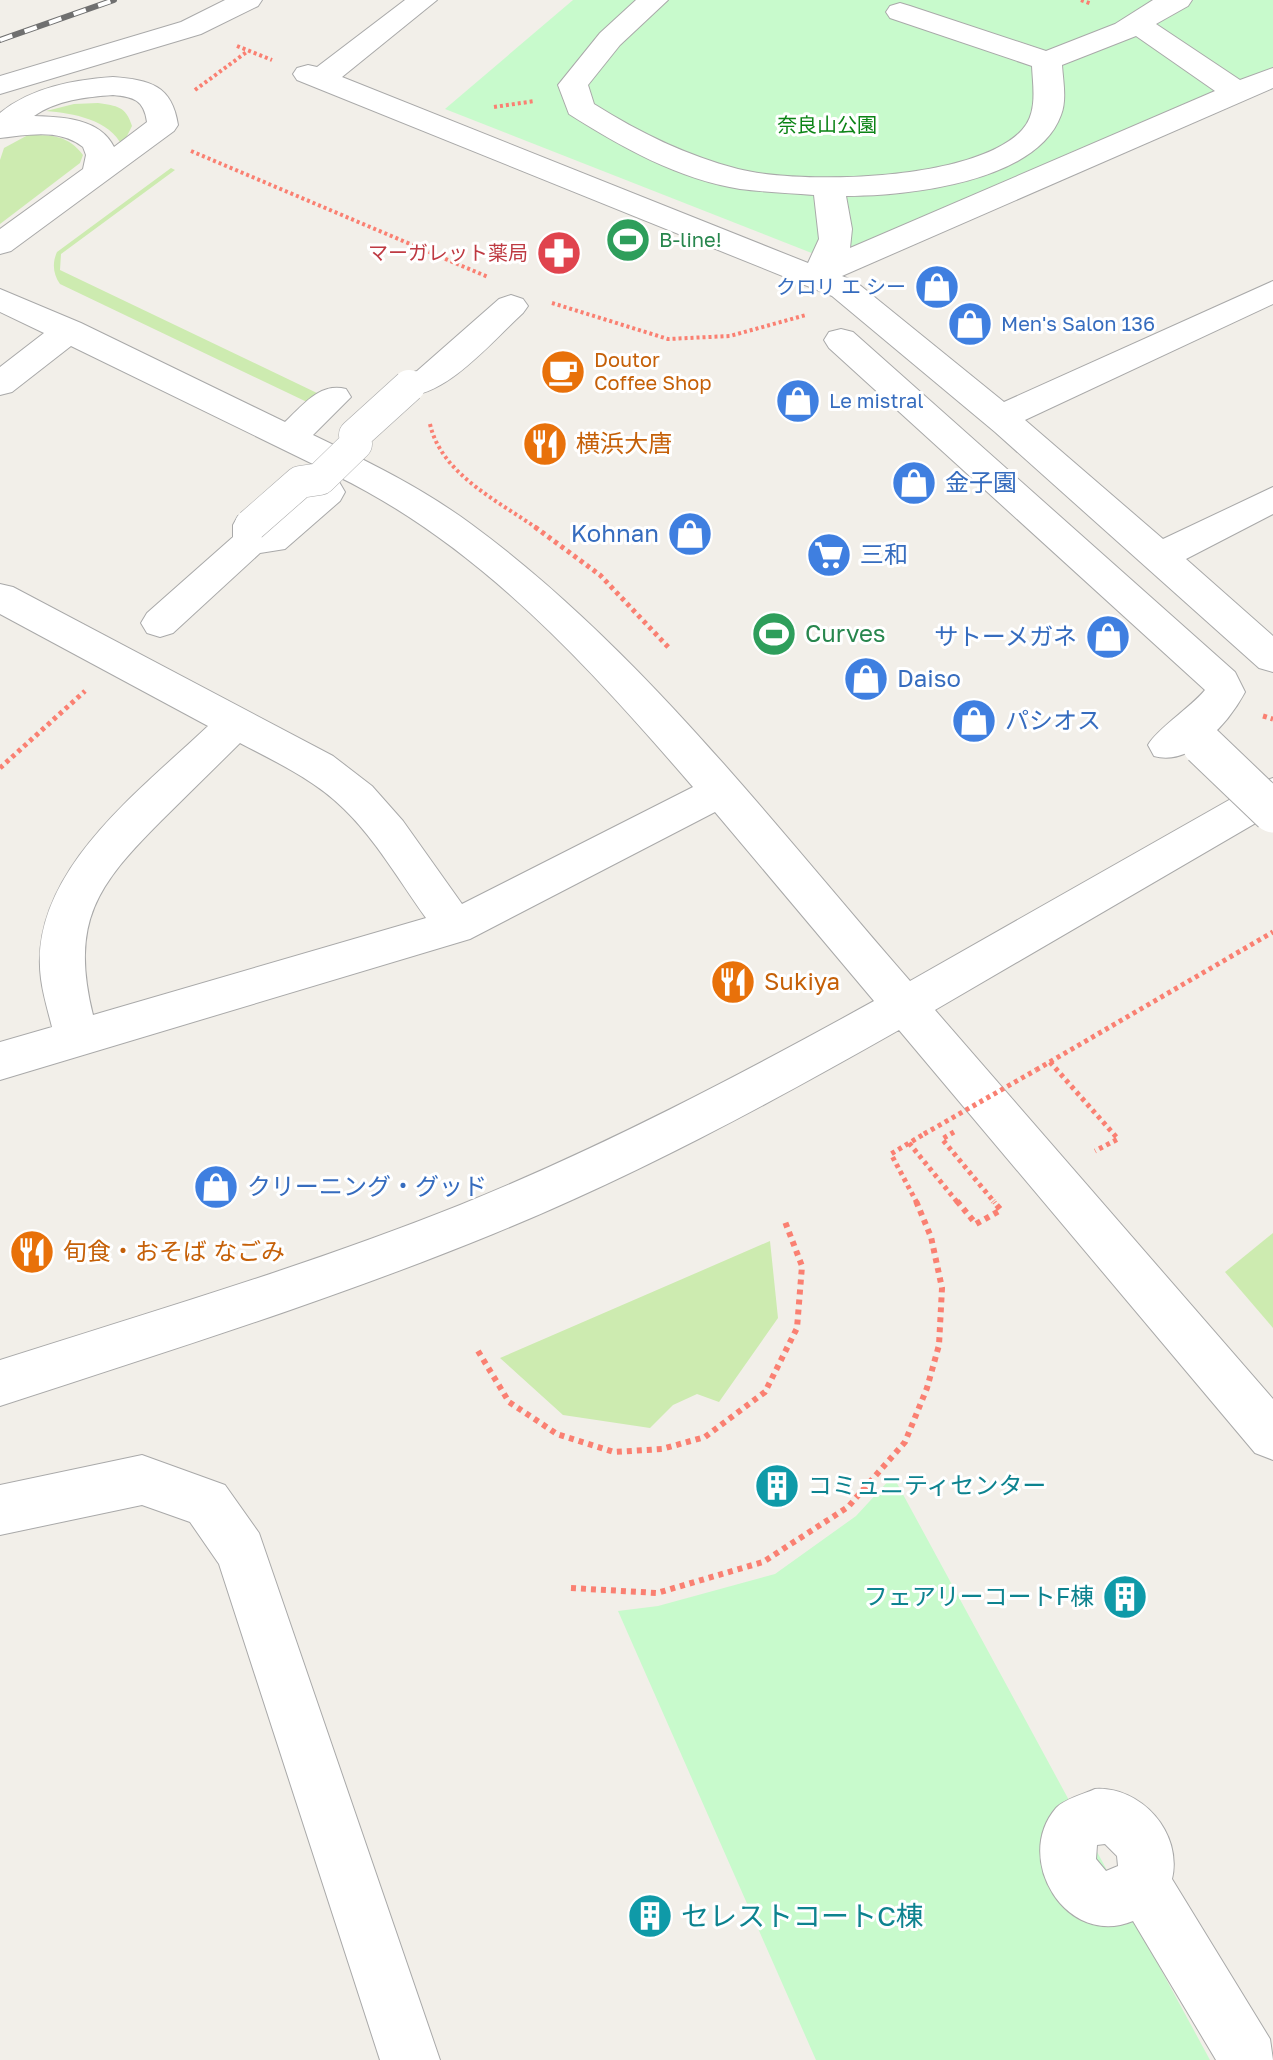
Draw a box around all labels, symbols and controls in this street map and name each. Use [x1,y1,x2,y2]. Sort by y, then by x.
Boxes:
park label: 奈良山公園 [777,112,877,136]
sports icon: B-line! [604,216,652,264]
place label: B-line! [659,227,722,251]
pharmacy icon: マーガレット薬局 [535,229,583,277]
place label: マーガレット薬局 [368,240,528,264]
shop icon: クロリ エ シー [913,263,961,311]
place label: クロリ エ シー [776,274,906,298]
shop icon: Men's Salon 136 [946,300,994,348]
place label: Men's Salon 136 [1001,311,1155,335]
place label: Doutor Coffee Shop [594,347,712,394]
cafe icon: Doutor Coffee Shop [539,348,587,396]
shop icon: Le mistral [774,377,822,425]
place label: Le mistral [829,388,924,412]
restaurant icon: 横浜大唐 [521,420,569,468]
place label: 横浜大唐 [576,428,672,457]
shop icon: 金子園 [890,459,938,507]
place label: 金子園 [945,467,1017,496]
shop icon: Kohnan [666,510,714,558]
place label: Kohnan [571,518,659,547]
supermarket icon: 三和 [805,531,853,579]
place label: 三和 [860,539,908,568]
sports icon: Curves [750,610,798,658]
shop icon: サトーメガネ [1084,613,1132,661]
place label: Curves [805,618,886,647]
place label: サトーメガネ [934,621,1077,650]
shop icon: Daiso [842,655,890,703]
place label: Daiso [897,663,961,692]
shop icon: パシオス [950,697,998,745]
place label: パシオス [1005,705,1101,734]
restaurant icon: Sukiya [709,958,757,1006]
place label: Sukiya [764,966,840,995]
shop icon: クリーニング・グッド [192,1163,240,1211]
place label: クリーニング・グッド [247,1171,487,1200]
restaurant icon: 旬食・おそば なごみ [8,1228,56,1276]
place label: 旬食・おそば なごみ [63,1236,285,1265]
building icon: コミュニティセンター [753,1462,801,1510]
place label: コミュニティセンター [808,1470,1047,1499]
building icon: フェアリーコートF棟 [1101,1573,1149,1621]
place label: フェアリーコートF棟 [864,1581,1094,1610]
building icon: セレストコートC棟 [626,1892,674,1940]
place label: セレストコートC棟 [681,1899,924,1932]

